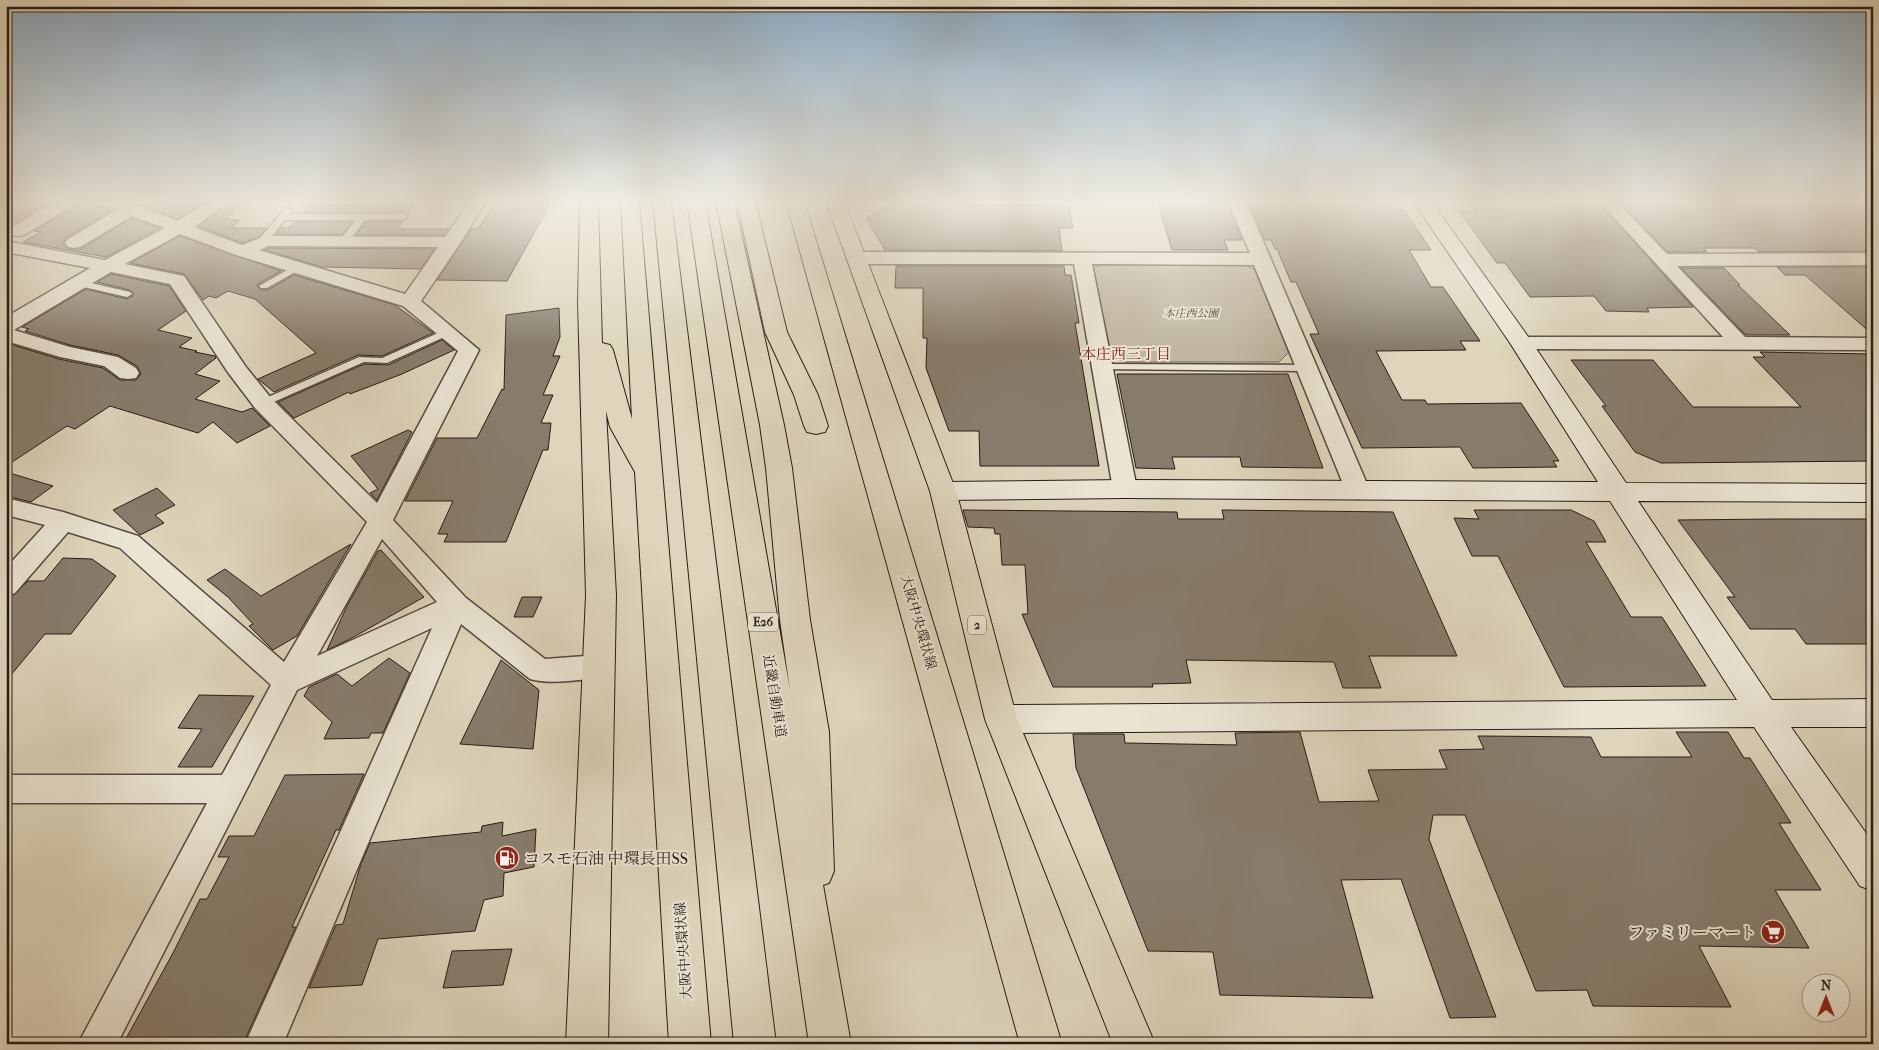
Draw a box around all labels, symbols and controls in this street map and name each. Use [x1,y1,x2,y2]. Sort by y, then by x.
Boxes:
park label: 本庄西公園 [1164,307,1220,320]
district label: 本庄西三丁目 [1081,345,1171,363]
street label: 大阪中央環状線 [897,573,940,672]
road number: E26 [748,612,778,632]
road number: 2 [968,616,986,634]
street label: 近畿自動車道 [760,653,789,739]
fuel station icon: コスモ石油 中環長田SS [494,845,520,871]
place label: コスモ石油 中環長田SS [524,849,688,868]
street label: 大阪中央環状線 [672,901,695,1000]
supermarket icon: ファミリーマート [1760,919,1786,945]
place label: ファミリーマート [1628,923,1756,942]
north arrow [1802,972,1852,1022]
text: N [1821,977,1832,994]

